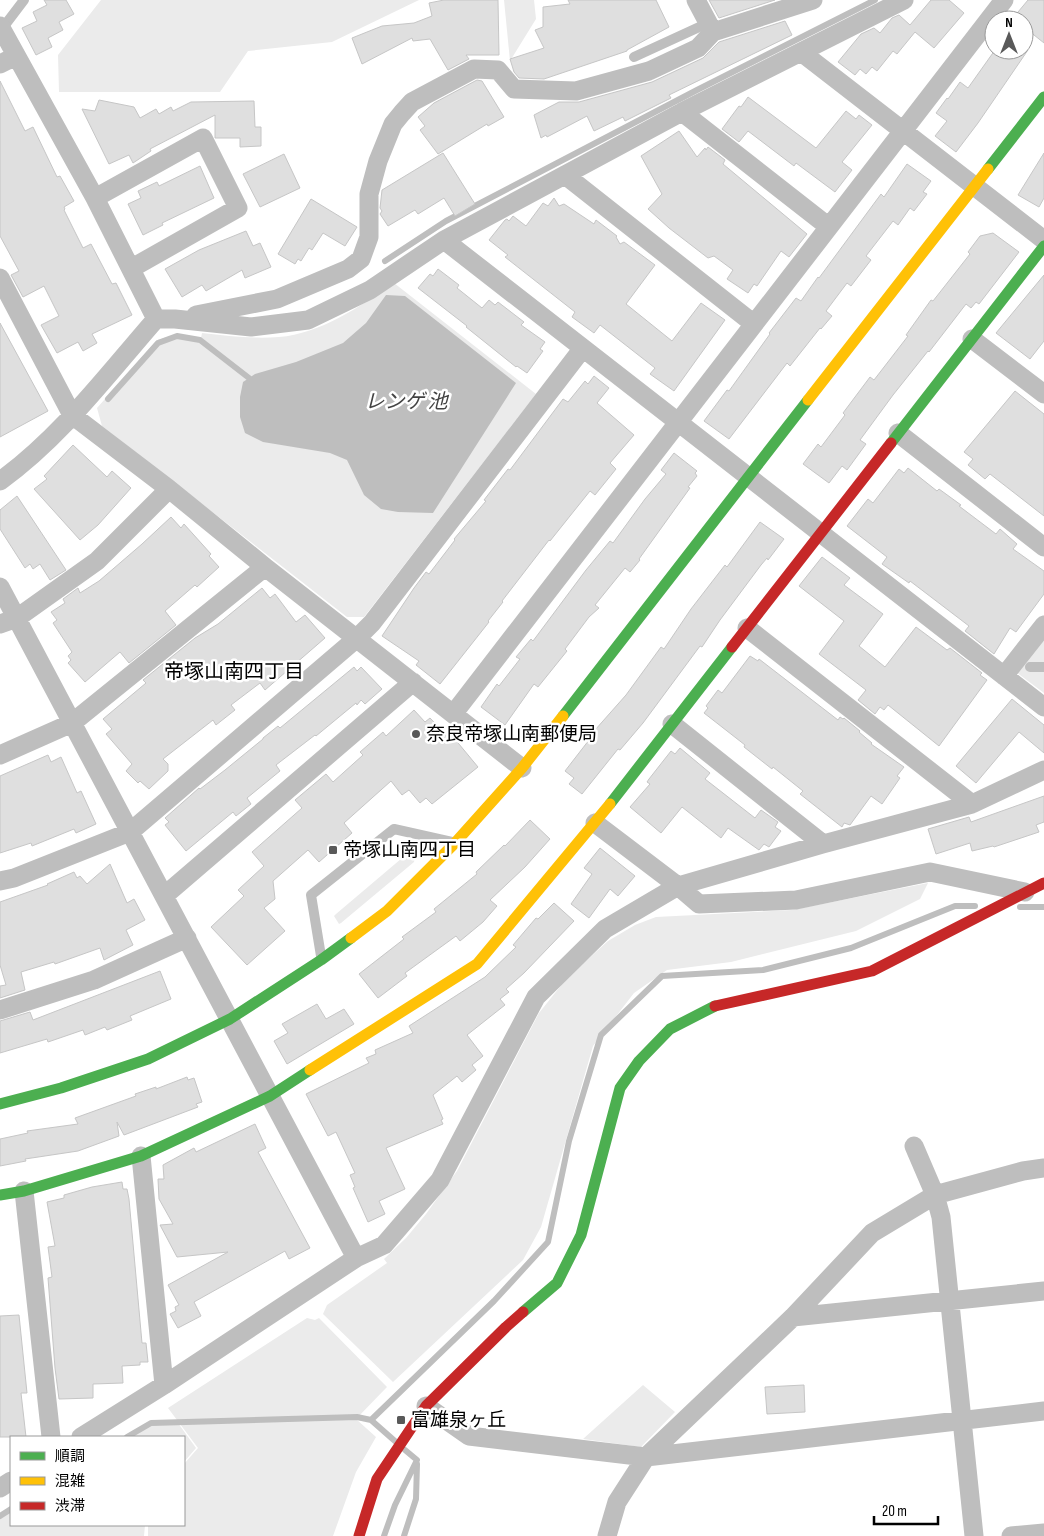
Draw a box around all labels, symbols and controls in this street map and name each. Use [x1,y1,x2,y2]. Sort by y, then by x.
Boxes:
north arrow [984,10,1034,60]
text: N [1005,14,1013,31]
water label: レンゲ 池 [364,390,450,414]
district label: 帝塚山南四丁目 [164,660,304,684]
place label: 奈良帝塚山南郵便局 [426,723,597,746]
marker: 奈良帝塚山南郵便局 [410,728,422,740]
place label: 帝塚山南四丁目 [343,839,476,862]
marker: 帝塚山南四丁目 [327,844,339,856]
place label: 富雄泉ヶ丘 [411,1409,506,1432]
marker: 富雄泉ヶ丘 [395,1414,407,1426]
legend [10,1436,185,1526]
text: 順調 [55,1447,85,1466]
text: 混雑 [55,1472,85,1491]
scale bar [874,1494,938,1526]
text: 渋滞 [55,1497,85,1516]
text: 20 m [882,1502,907,1521]

